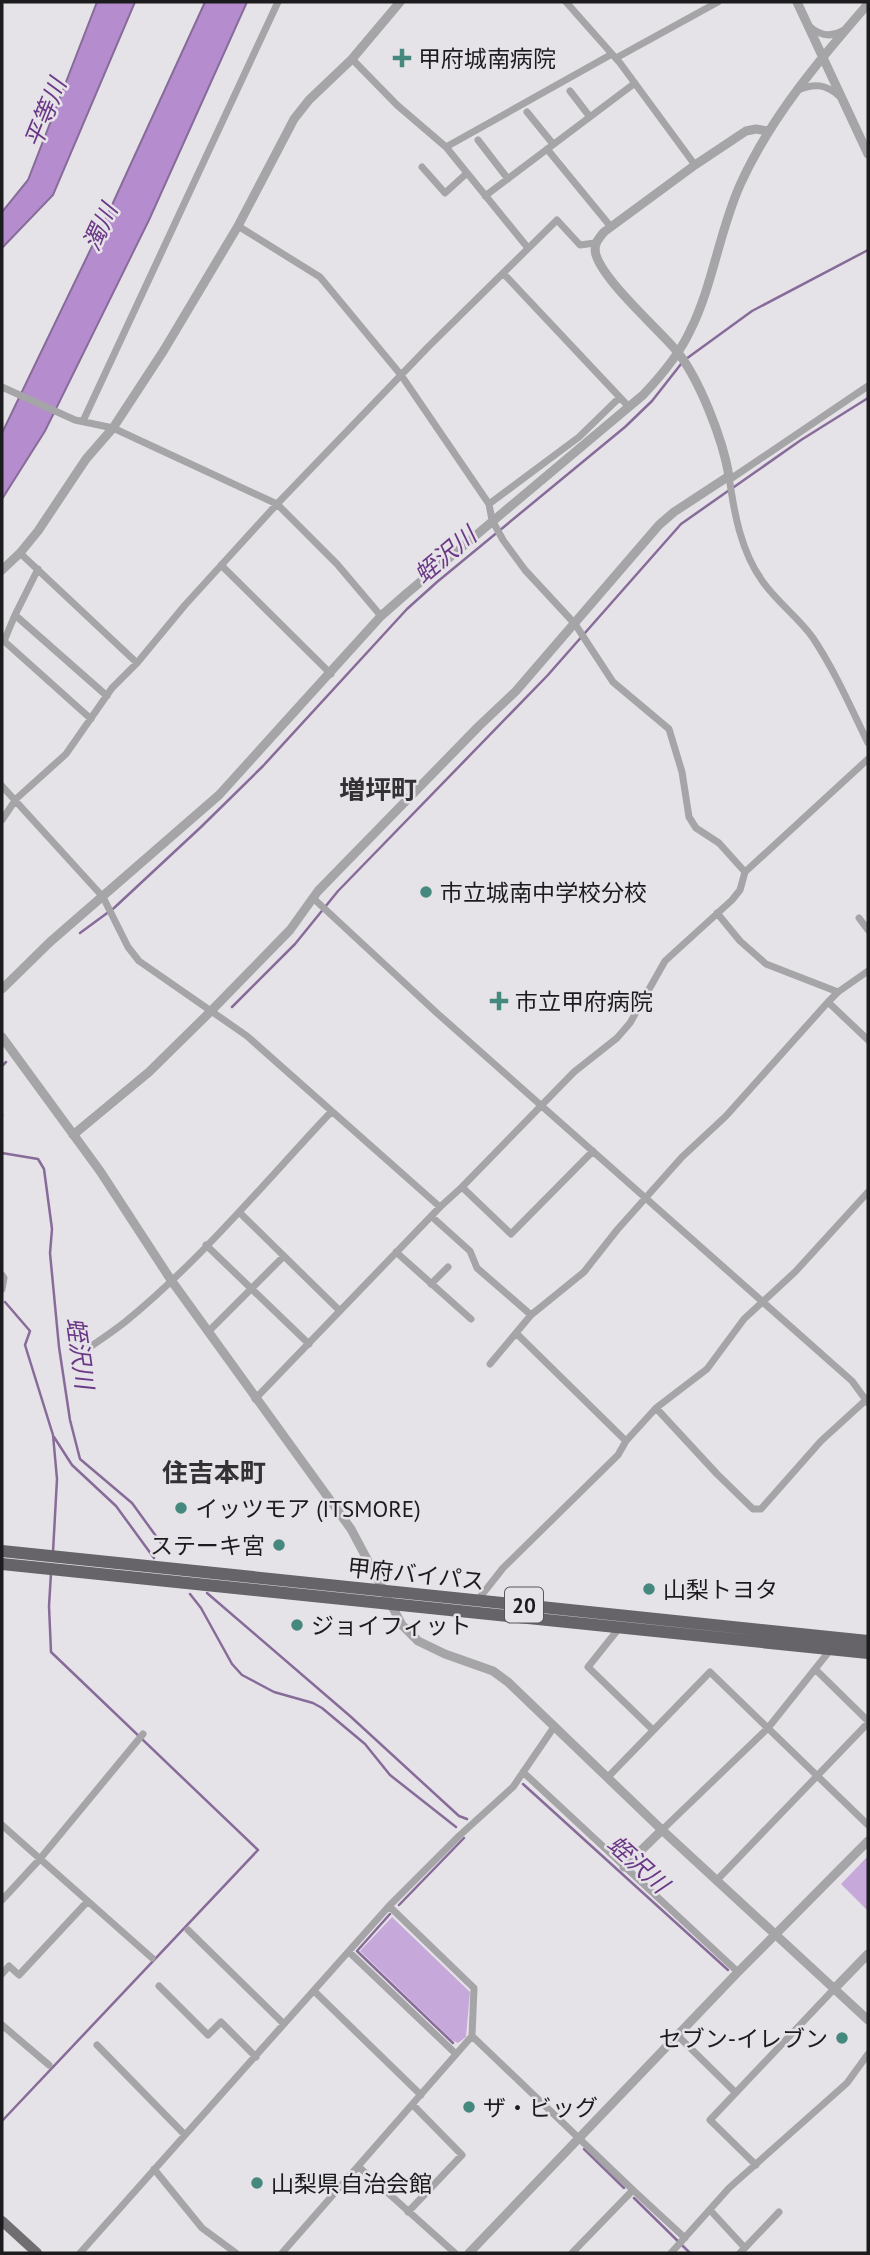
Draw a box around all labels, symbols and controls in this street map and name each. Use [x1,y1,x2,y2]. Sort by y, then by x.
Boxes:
place label: 甲府城南病院 [418,44,556,73]
marker: 甲府城南病院 [392,48,412,68]
water label: 平等川 [17,71,74,152]
water label: 濁川 [76,196,125,255]
water label: 蛭沢川 [407,518,485,590]
district label: 増坪町 [339,773,417,806]
place label: 市立城南中学校分校 [440,878,647,907]
marker: 市立城南中学校分校 [418,884,434,900]
place label: 市立甲府病院 [515,987,653,1016]
marker: 市立甲府病院 [489,991,509,1011]
water label: 蛭沢川 [60,1315,101,1394]
district label: 住吉本町 [162,1456,266,1489]
place label: イッツモア (ITSMORE) [195,1494,421,1523]
marker: イッツモア (ITSMORE) [173,1500,189,1516]
place label: ステーキ宮 [150,1531,265,1560]
marker: ステーキ宮 [271,1537,287,1553]
street label: 甲府バイパス [346,1552,486,1596]
place label: 山梨トヨタ [663,1575,778,1604]
marker: 山梨トヨタ [641,1581,657,1597]
road number: 20 [505,1588,543,1622]
place label: ジョイフィット [311,1611,472,1640]
marker: ジョイフィット [289,1617,305,1633]
water label: 蛭沢川 [601,1828,677,1902]
place label: セブン-イレブン [659,2024,828,2053]
marker: セブン-イレブン [834,2030,850,2046]
place label: ザ・ビッグ [483,2093,598,2122]
marker: ザ・ビッグ [461,2099,477,2115]
place label: 山梨県自治会館 [271,2169,432,2198]
marker: 山梨県自治会館 [249,2175,265,2191]

